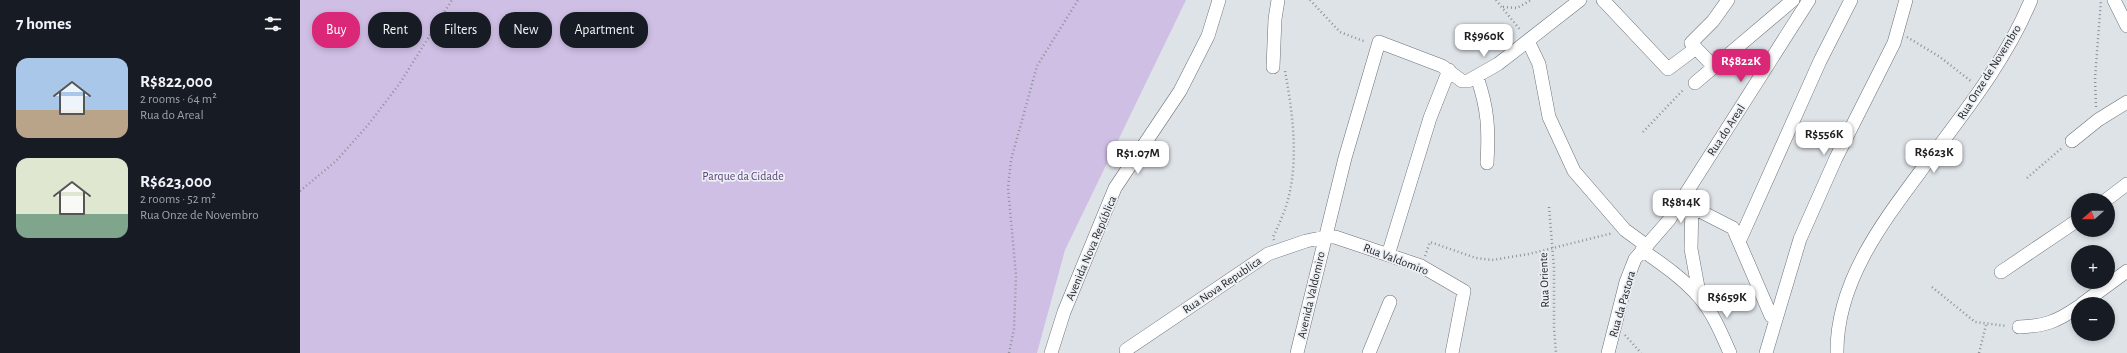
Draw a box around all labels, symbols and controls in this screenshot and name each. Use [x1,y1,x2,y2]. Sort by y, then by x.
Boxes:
chip: Buy [312,12,360,48]
chip: Rent [368,12,422,48]
chip: Filters [430,12,491,48]
chip: New [499,12,552,48]
chip: Apartment [560,12,648,48]
icon: filters [262,13,284,35]
text: 7 homes [16,15,72,32]
street label: Rua Onze de Novembro [1955,22,2023,122]
pin: R$960K [1451,24,1517,58]
text: R$960K [1464,30,1504,43]
pin: R$822K [1708,49,1774,83]
text: R$822K [1721,55,1761,68]
text: R$822,000 [140,73,213,90]
icon: home [48,74,96,122]
text: 2 rooms · 64 m² [140,93,217,106]
street label: Rua do Areal [1705,102,1747,158]
text: Rua do Areal [140,109,204,122]
pin: R$556K [1791,122,1857,156]
text: R$556K [1805,128,1843,141]
pin: R$623K [1901,140,1967,174]
pin: R$1.07M [1101,141,1175,175]
text: R$623K [1914,146,1954,159]
text: R$1.07M [1116,147,1160,160]
park label: Parque da Cidade [702,170,784,182]
text: R$623,000 [140,173,212,190]
icon: home [48,174,96,222]
pin: R$814K [1648,190,1714,224]
text: 2 rooms · 52 m² [140,193,216,206]
north arrow [2071,193,2115,237]
map controls [2071,193,2115,341]
street label: Avenida Nova República [1064,194,1119,302]
text: R$814K [1662,196,1700,209]
text: Rua Onze de Novembro [140,209,259,222]
street label: Rua Valdomiro [1362,241,1430,277]
button: + [2071,245,2115,289]
street label: Avenida Valdomiro [1295,250,1327,340]
street label: Rua Oriente [1537,252,1551,308]
street label: Rua Nova Republica [1180,254,1264,316]
street label: Rua da Pastora [1607,269,1637,339]
pin: R$659K [1694,285,1760,319]
text: R$659K [1707,291,1747,304]
button: − [2071,297,2115,341]

